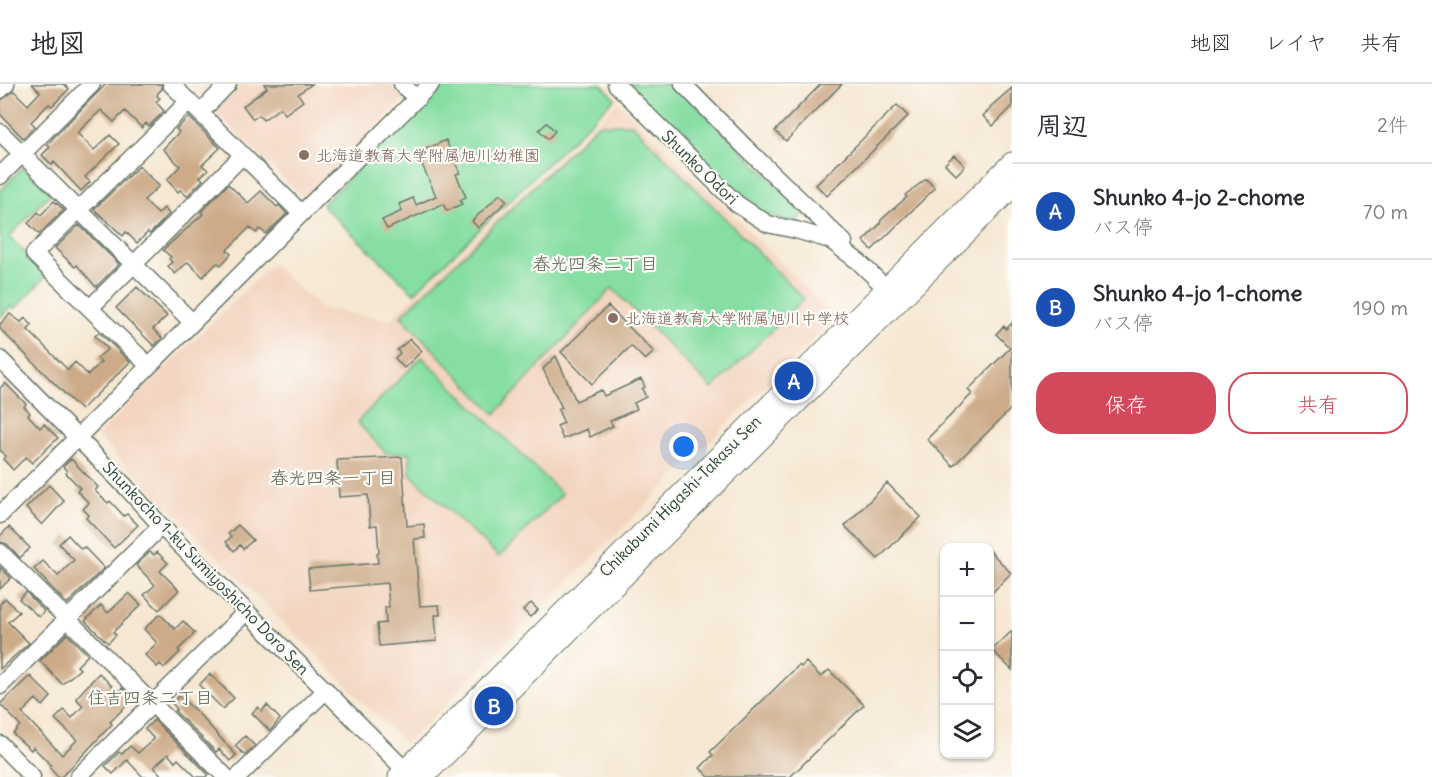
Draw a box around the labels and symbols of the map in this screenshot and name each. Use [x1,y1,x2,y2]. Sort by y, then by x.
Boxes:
street label: Shunko Odori [658,126,742,208]
place label: 北海道教育大学附属旭川幼稚園 [316,145,540,165]
marker: 北海道教育大学附属旭川幼稚園 [297,148,311,162]
district label: 春光四条二丁目 [532,252,658,275]
place label: 北海道教育大学附属旭川中学校 [625,308,849,328]
marker: 北海道教育大学附属旭川中学校 [606,311,620,325]
pin: A [774,358,814,404]
street label: Chikabumi Higashi-Takasu Sen [595,411,765,581]
your location [669,432,698,461]
street label: Shunkocho 1-ku Sumiyoshicho Doro Sen [99,457,313,679]
district label: 春光四条一丁目 [270,466,396,489]
pin: B [474,684,514,728]
district label: 住吉四条二丁目 [87,686,213,709]

